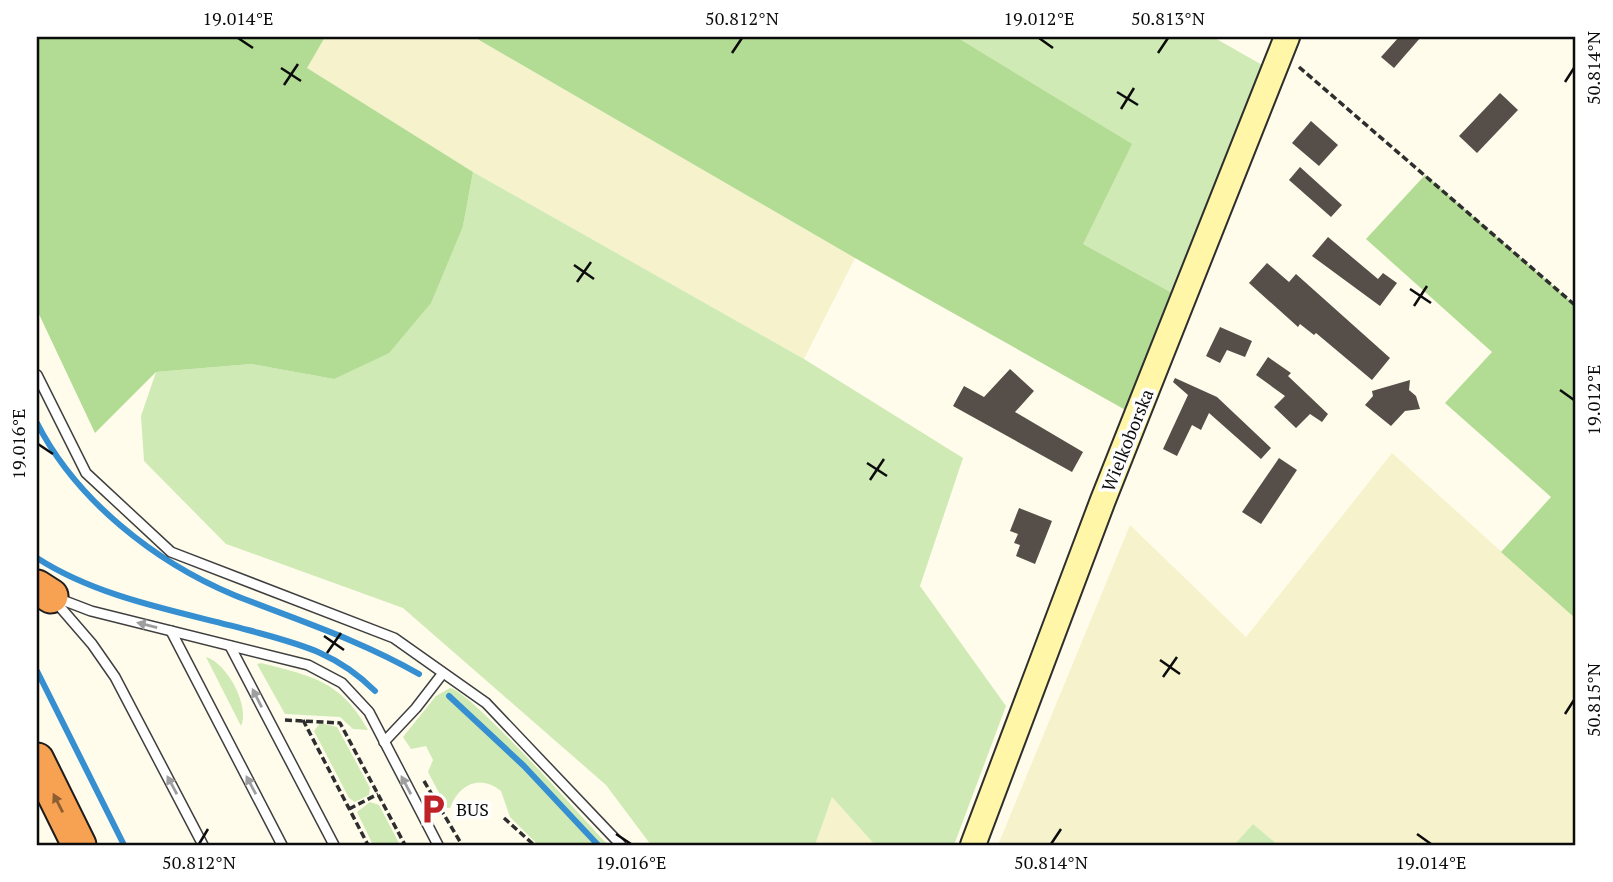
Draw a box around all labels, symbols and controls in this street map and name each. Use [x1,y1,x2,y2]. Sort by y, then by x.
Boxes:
text: 19.014°E [202,6,274,30]
text: 50.812°N [705,6,779,30]
text: 19.012°E [1003,6,1075,30]
text: 50.813°N [1131,6,1205,30]
text: 50.814°N [1581,31,1605,105]
text: 19.012°E [1581,364,1605,436]
street label: Wielkoborska [1096,385,1158,495]
text: 19.016°E [6,408,30,480]
one-way arrow [136,619,158,630]
text: 50.815°N [1581,663,1605,737]
one-way arrow [252,688,263,708]
one-way arrow [166,775,178,795]
one-way arrow [245,775,256,795]
one-way arrow [401,775,412,795]
parking icon: BUS [416,792,450,826]
one-way arrow [52,793,64,813]
place label: BUS [456,797,489,821]
text: 50.812°N [162,850,236,874]
text: 19.016°E [595,850,667,874]
text: 50.814°N [1014,850,1088,874]
text: 19.014°E [1395,850,1467,874]

